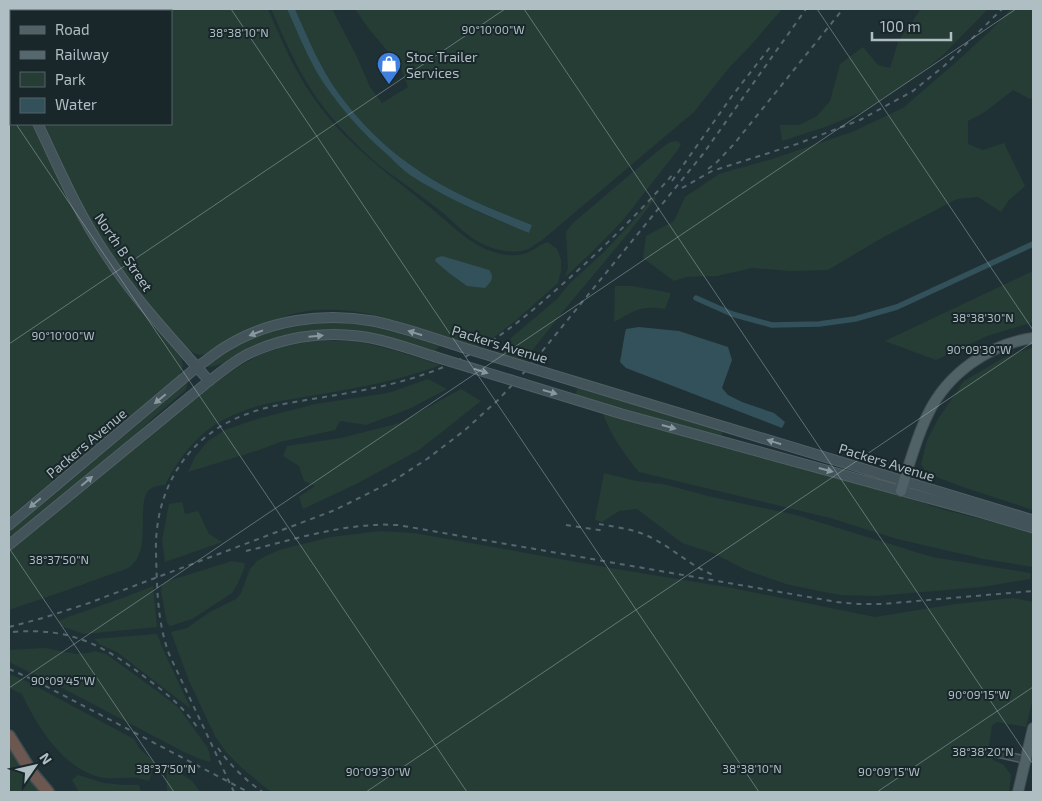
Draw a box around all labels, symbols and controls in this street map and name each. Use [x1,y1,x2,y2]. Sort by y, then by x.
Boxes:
legend [10,10,172,125]
scale bar [872,10,951,42]
text: 100 m [880,17,921,35]
text: Road [55,20,90,38]
text: 90°10'00"W [461,22,525,36]
text: 38°38'10"N [209,25,269,39]
text: Railway [55,45,109,63]
place label: Stoc Trailer Services [406,48,478,81]
shop icon: Stoc Trailer Services [376,51,402,85]
text: Park [55,70,86,88]
text: Water [55,95,97,113]
street label: North B Street [92,210,156,294]
text: 38°38'30"N [952,310,1014,324]
street label: Packers Avenue [450,321,550,367]
text: 90°10'00"W [31,328,95,342]
one-way arrow [407,328,422,336]
one-way arrow [249,329,263,337]
one-way arrow [309,332,325,340]
text: 90°09'30"W [947,342,1011,356]
one-way arrow [474,368,489,376]
one-way arrow [543,389,558,397]
one-way arrow [153,393,166,404]
street label: Packers Avenue [42,404,130,482]
one-way arrow [662,423,677,431]
one-way arrow [767,437,782,445]
street label: Packers Avenue [837,439,937,485]
one-way arrow [818,466,834,474]
one-way arrow [80,476,93,487]
one-way arrow [29,498,42,509]
text: 38°37'50"N [29,552,89,566]
text: 90°09'45"W [31,673,95,687]
text: 90°09'15"W [948,687,1010,701]
north arrow [10,741,60,791]
text: 38°38'20"N [952,744,1014,758]
text: N [36,750,56,767]
text: 38°37'50"N [136,761,196,775]
text: 38°38'10"N [722,761,782,775]
text: 90°09'30"W [346,764,410,778]
text: 90°09'15"W [858,764,920,778]

